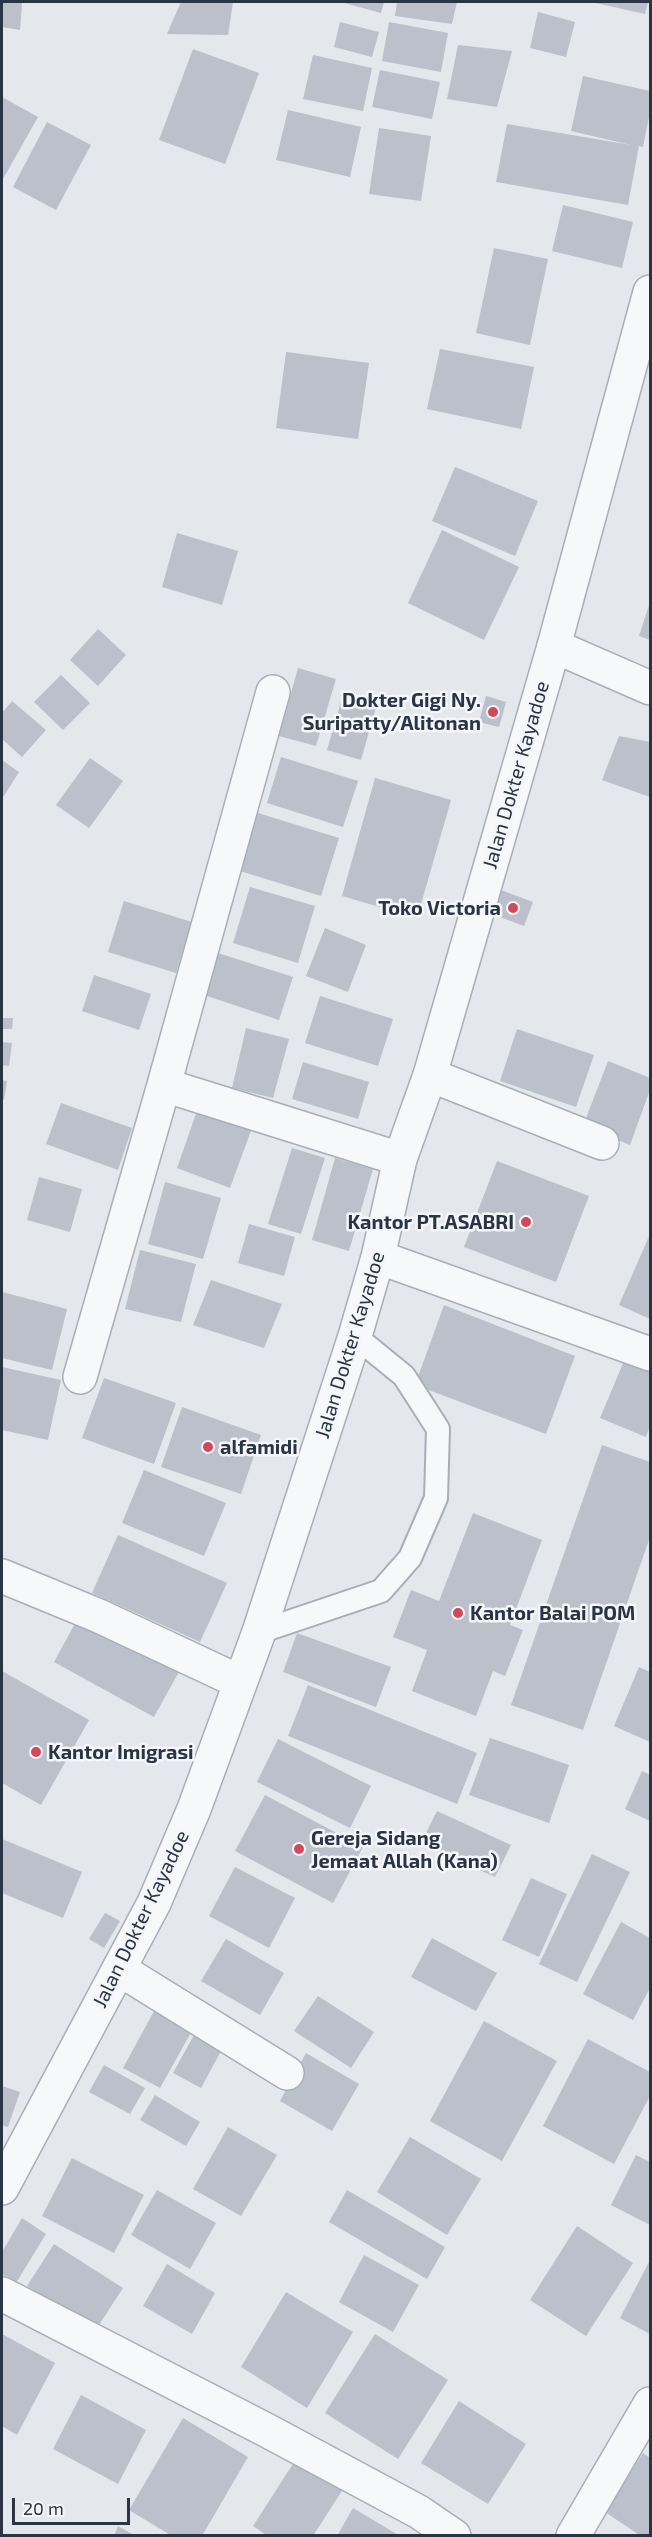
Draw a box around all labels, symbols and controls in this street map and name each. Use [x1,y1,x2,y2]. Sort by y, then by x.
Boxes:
street label: Jalan Dokter Kayadoe [478,678,554,872]
place label: Dokter Gigi Ny. Suripatty/Alitonan [303,688,481,735]
marker: Dokter Gigi Ny. Suripatty/Alitonan [486,705,500,719]
place label: Toko Victoria [378,896,501,920]
marker: Toko Victoria [506,901,520,915]
place label: Kantor PT.ASABRI [347,1210,514,1234]
marker: Kantor PT.ASABRI [519,1215,533,1229]
street label: Jalan Dokter Kayadoe [310,1249,390,1441]
place label: alfamidi [220,1435,298,1459]
marker: alfamidi [201,1440,215,1454]
place label: Kantor Balai POM [470,1601,635,1625]
marker: Kantor Balai POM [451,1606,465,1620]
place label: Kantor Imigrasi [48,1740,194,1764]
marker: Kantor Imigrasi [29,1745,43,1759]
street label: Jalan Dokter Kayadoe [88,1826,194,2012]
place label: Gereja Sidang Jemaat Allah (Kana) [311,1826,498,1873]
marker: Gereja Sidang Jemaat Allah (Kana) [292,1842,306,1856]
scale bar [15,2486,134,2524]
text: 20 m [23,2497,64,2519]

